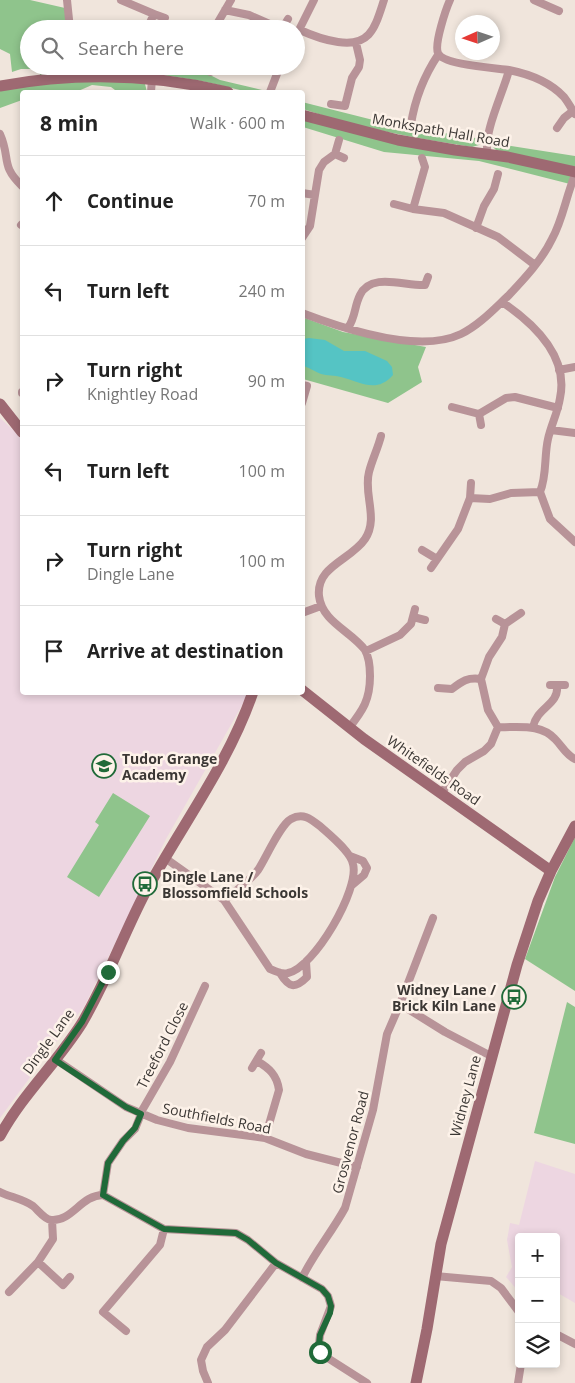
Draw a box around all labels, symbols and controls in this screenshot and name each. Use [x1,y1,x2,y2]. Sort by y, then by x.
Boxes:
north arrow [455,15,500,60]
search box [20,20,305,75]
icon: search [38,34,66,62]
text: Search here [78,35,184,61]
text: 8 min [40,109,98,137]
street label: Monkspath Hall Road [371,109,511,151]
text: Walk · 600 m [190,112,285,134]
icon: ahead [40,187,68,215]
text: Continue [87,188,174,214]
text: 70 m [248,190,285,212]
icon: left [40,277,68,305]
text: Turn left [87,278,169,304]
text: 240 m [239,280,285,302]
text: Turn right [87,357,182,383]
icon: right [40,367,68,395]
text: 90 m [248,370,285,392]
text: Knightley Road [87,383,198,405]
icon: left [40,457,68,485]
text: Turn left [87,458,169,484]
text: 100 m [239,460,285,482]
text: Turn right [87,537,182,563]
icon: right [40,547,68,575]
text: 100 m [239,550,285,572]
text: Dingle Lane [87,563,174,585]
icon: arrive [40,637,68,665]
text: Arrive at destination [87,638,284,664]
street label: Whitefields Road [384,731,484,809]
place label: Tudor Grange Academy [122,749,217,784]
school or university icon: Tudor Grange Academy [91,753,117,779]
place label: Dingle Lane / Blossomfield Schools [162,867,308,902]
bus stop icon: Dingle Lane / Blossomfield Schools [132,871,158,897]
route end [97,961,120,984]
place label: Widney Lane / Brick Kiln Lane [392,980,496,1015]
bus stop icon: Widney Lane / Brick Kiln Lane [501,984,527,1010]
street label: Treeford Close [132,998,192,1092]
street label: Dingle Lane [18,1004,78,1078]
street label: Widney Lane [445,1053,485,1139]
street label: Grosvenor Road [327,1089,373,1195]
street label: Southfields Road [161,1098,273,1138]
map controls [515,1233,560,1368]
button: + [515,1233,560,1278]
button: − [515,1278,560,1323]
button: layers [515,1323,560,1368]
route start [309,1341,332,1364]

